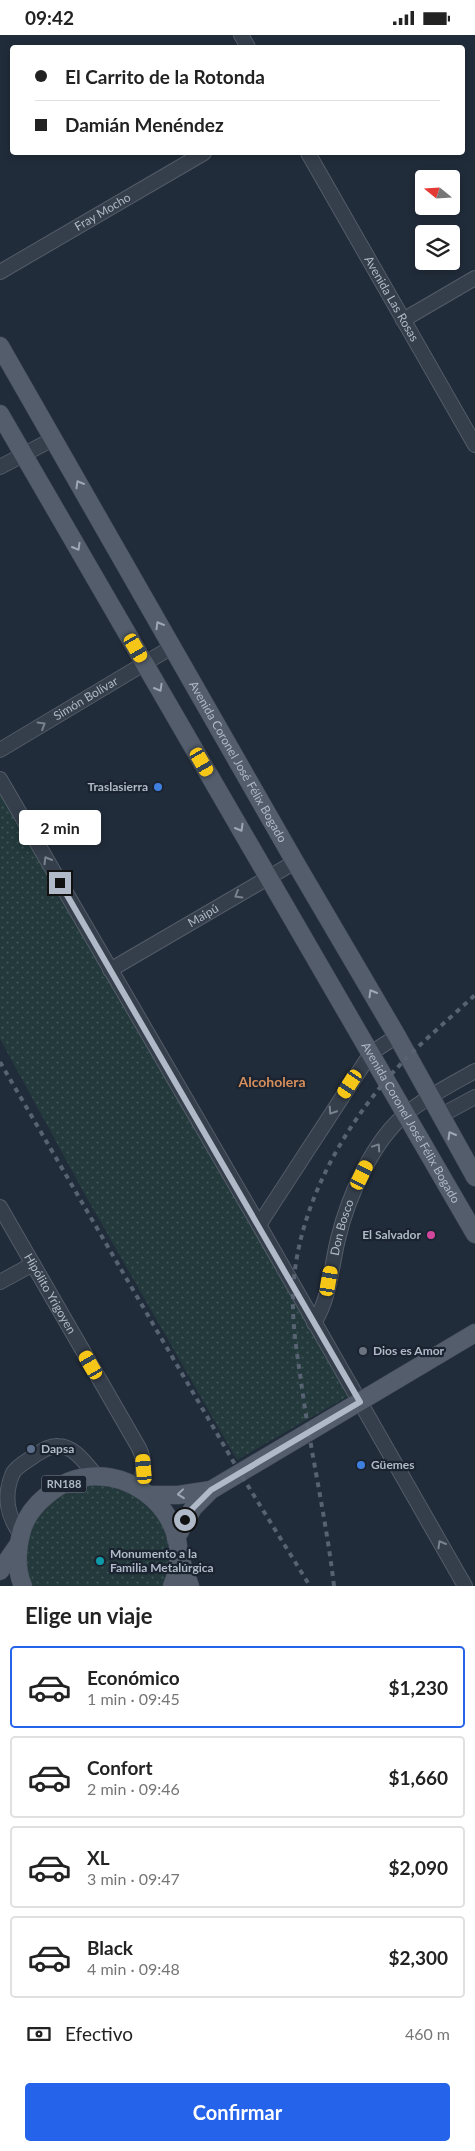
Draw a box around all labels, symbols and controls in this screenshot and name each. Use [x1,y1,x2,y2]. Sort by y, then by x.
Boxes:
text: 09:42 [25,6,74,29]
text: El Carrito de la Rotonda [65,65,265,88]
text: Damián Menéndez [65,113,224,136]
north arrow [415,170,460,215]
map controls [415,170,460,270]
street label: Fray Mocho [72,189,133,234]
button: layers [415,225,460,270]
street label: Avenida Las Rosas [361,253,422,344]
one-way arrow [75,480,85,489]
one-way arrow [71,542,81,551]
one-way arrow [156,621,166,630]
car [122,631,149,665]
street label: Simón Bolívar [51,673,121,723]
street label: Avenida Coronel José Félix Bogado [186,678,290,845]
one-way arrow [152,682,162,691]
one-way arrow [36,721,45,731]
car [188,745,215,779]
place label: Traslasierra [87,779,148,794]
marker: Traslasierra [152,781,164,793]
callout: 2 min [19,811,101,845]
text: 2 min [40,818,80,837]
one-way arrow [234,823,244,832]
one-way arrow [43,857,53,866]
route end [49,872,71,894]
one-way arrow [234,889,243,899]
street label: Maipú [185,900,221,930]
one-way arrow [368,989,378,998]
street label: Avenida Coronel José Félix Bogado [358,1039,464,1206]
car [335,1067,364,1101]
district label: Alcoholera [238,1073,305,1090]
one-way arrow [329,1106,339,1115]
one-way arrow [447,1131,457,1140]
one-way arrow [370,1143,380,1152]
car [348,1158,375,1192]
street label: Don Bosco [327,1197,357,1257]
place label: El Salvador [362,1227,422,1242]
marker: El Salvador [425,1229,437,1241]
street label: Hipólito Yrigoyen [21,1250,80,1336]
car [319,1265,338,1297]
place label: Dios es Amor [373,1343,445,1358]
marker: Dios es Amor [357,1345,369,1357]
car [77,1348,104,1382]
place label: Dapsa [41,1441,74,1456]
marker: Dapsa [25,1443,37,1455]
car [135,1453,152,1485]
place label: Güemes [371,1457,415,1472]
marker: Güemes [355,1459,367,1471]
road number: RN188 [42,1475,86,1493]
one-way arrow [176,1489,184,1500]
route start [174,1509,196,1531]
one-way arrow [437,1540,447,1549]
place label: Monumento a la Familia Metalúrgica [110,1546,214,1575]
marker: Monumento a la Familia Metalúrgica [94,1555,106,1567]
text: Elige un viaje [25,1602,153,1629]
icon: car [27,1665,72,1710]
text: Económico [87,1666,180,1689]
text: $1,230 [388,1676,448,1699]
text: 1 min · 09:45 [87,1689,180,1708]
icon: car [27,1755,72,1800]
text: Confort [87,1756,152,1779]
text: $1,660 [388,1766,448,1789]
text: 2 min · 09:46 [87,1779,180,1798]
icon: car [27,1845,72,1890]
text: XL [87,1846,110,1869]
text: $2,090 [388,1856,448,1879]
text: 3 min · 09:47 [87,1869,180,1888]
icon: car [27,1935,72,1980]
text: Black [87,1936,133,1959]
text: $2,300 [388,1946,448,1969]
text: 4 min · 09:48 [87,1959,180,1978]
icon: cash [25,2020,53,2048]
text: Efectivo [65,2022,133,2045]
text: 460 m [405,2024,450,2043]
button: Confirmar [25,2083,450,2141]

